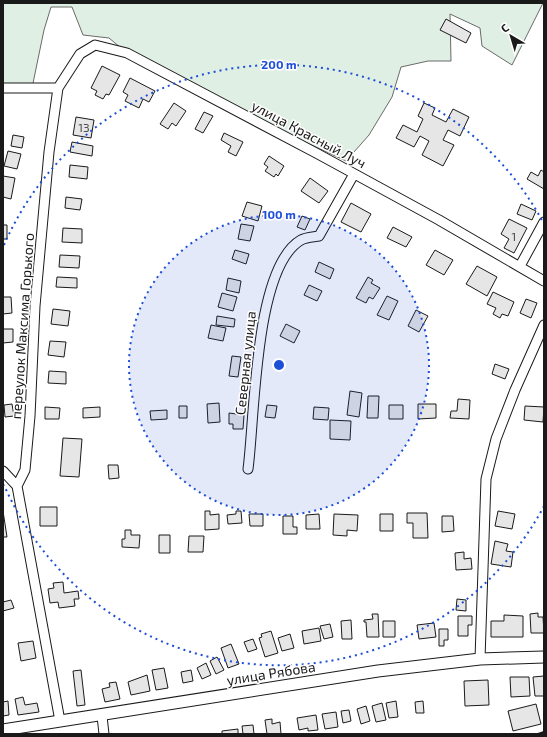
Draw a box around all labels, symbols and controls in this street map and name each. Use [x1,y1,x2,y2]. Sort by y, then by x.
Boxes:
north arrow [491,16,531,56]
text: С [498,20,512,35]
text: 200 m [261,57,297,71]
street label: улица Красный Луч [249,97,369,171]
house number: 13 [78,120,90,134]
text: 100 m [262,207,296,221]
house number: 1 [512,229,516,243]
street label: переулок Максима Горького [7,232,37,420]
street label: Северная улица [231,310,259,416]
centre of rings [272,358,286,372]
street label: улица Рябова [225,658,317,688]

